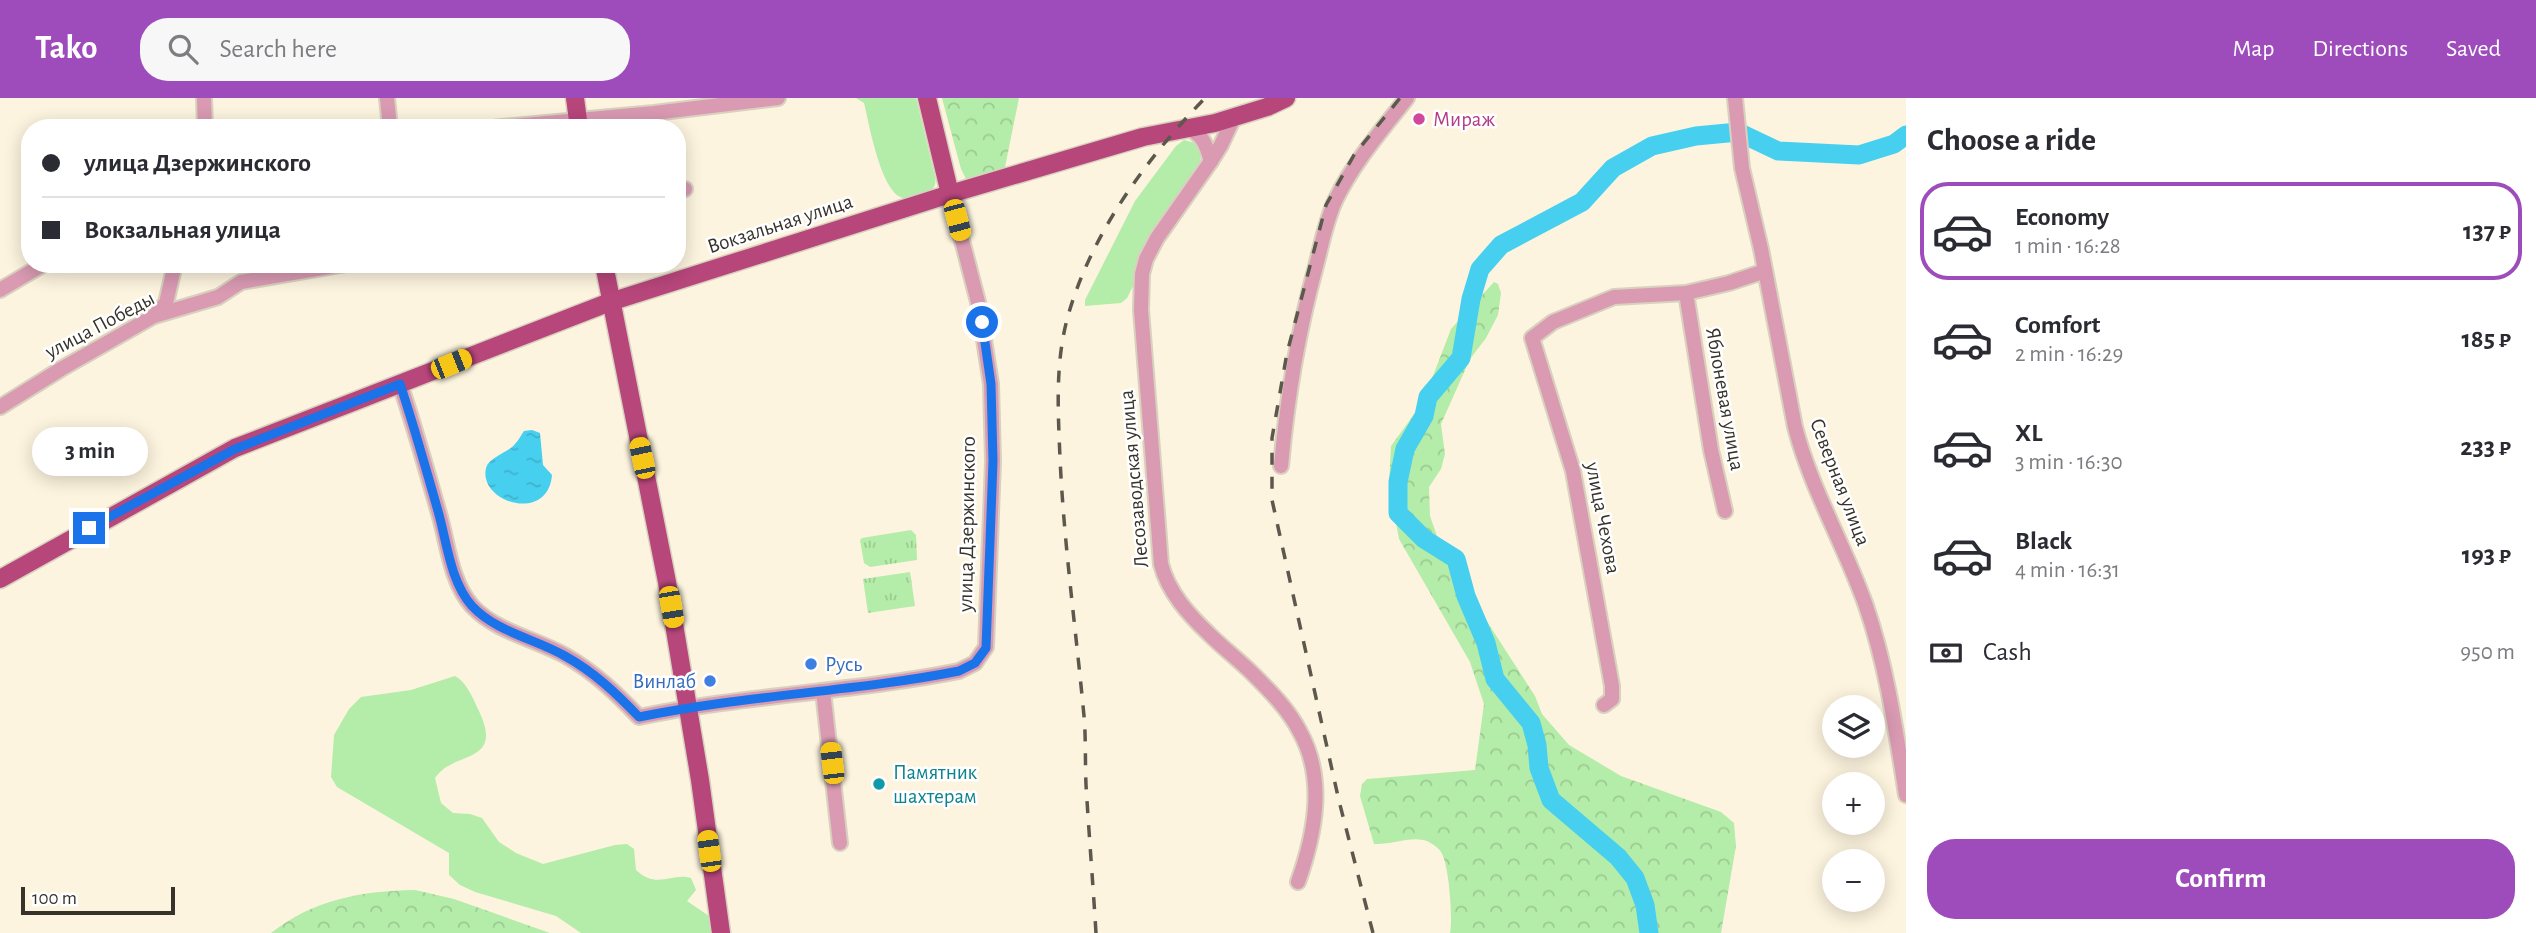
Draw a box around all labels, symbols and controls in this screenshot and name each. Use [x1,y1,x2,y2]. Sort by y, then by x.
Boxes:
search box [140,18,630,81]
icon: search [164,30,202,68]
text: Tako [35,32,98,65]
text: Search here [220,36,337,62]
text: Map [2232,37,2274,61]
text: Directions [2312,37,2408,61]
text: Saved [2446,37,2501,61]
place label: Мираж [1433,109,1495,130]
marker: Мираж [1411,111,1427,127]
text: Choose a ride [1927,124,2096,156]
text: улица Дзержинского [84,150,311,176]
street label: Вокзальная улица [705,190,856,257]
car [942,197,973,243]
icon: car [1931,200,1994,263]
text: Economy [2015,204,2109,230]
text: Вокзальная улица [84,217,281,243]
text: 137 ₽ [2463,218,2511,244]
text: 1 min · 16:28 [2015,235,2121,258]
street label: улица Победы [41,287,158,363]
route start [966,306,998,338]
icon: car [1931,308,1994,371]
text: Comfort [2015,312,2100,338]
street label: Яблоневая улица [1702,326,1748,473]
text: 185 ₽ [2461,326,2511,352]
text: 2 min · 16:29 [2015,343,2123,366]
car [428,346,475,382]
street label: Лесозаводская улица [1116,389,1152,569]
street label: Северная улица [1806,415,1874,549]
icon: car [1931,416,1994,479]
text: XL [2015,420,2042,446]
callout: 3 min [31,426,147,476]
text: 233 ₽ [2460,434,2511,460]
car [628,435,657,481]
street label: улица Дзержинского [955,436,979,613]
text: 3 min [65,440,115,463]
text: 3 min · 16:30 [2015,451,2123,474]
street label: улица Чехова [1582,459,1624,576]
route end [73,512,105,544]
icon: car [1931,524,1994,587]
text: Black [2015,528,2072,554]
text: 193 ₽ [2462,542,2511,568]
text: 4 min · 16:31 [2015,559,2120,582]
car [658,584,685,630]
icon: cash [1927,634,1965,672]
text: Cash [1983,639,2032,665]
text: 950 m [2460,641,2515,664]
place label: Русь [825,654,862,675]
marker: Русь [803,656,819,672]
place label: Винлаб [633,671,696,692]
marker: Винлаб [702,673,718,689]
map controls [1822,695,1885,912]
button: layers [1822,695,1885,758]
car [820,741,845,785]
place label: Памятник шахтерам [893,762,978,807]
button: + [1822,772,1885,835]
marker: Памятник шахтерам [871,776,887,792]
car [696,829,723,873]
button: Confirm [1927,839,2515,919]
button: − [1822,849,1885,912]
scale bar [21,884,175,916]
text: 100 m [32,889,77,908]

